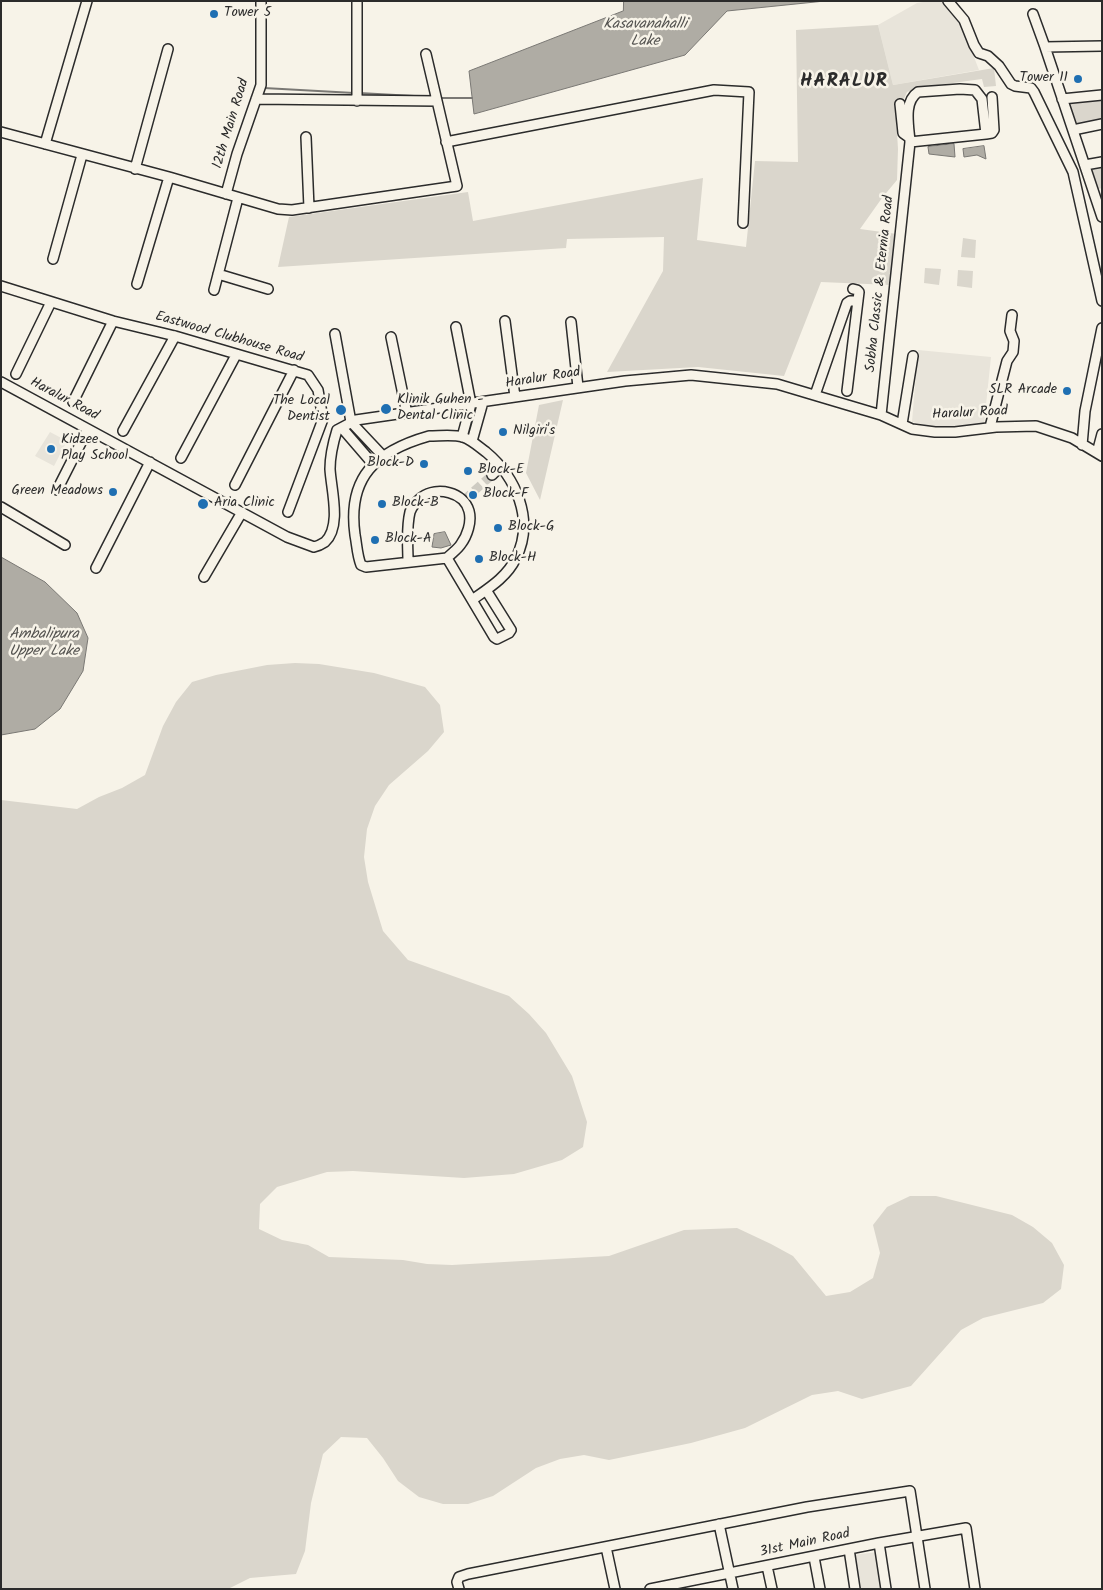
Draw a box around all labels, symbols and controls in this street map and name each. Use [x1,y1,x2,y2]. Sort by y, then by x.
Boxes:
place label: Tower 5 [224,6,271,22]
marker: Tower 5 [208,8,220,20]
water label: Kasavanahalli Lake [603,16,687,51]
place label: Tower 11 [1019,71,1068,87]
district label: HARALUR [799,72,889,94]
marker: Tower 11 [1072,73,1084,85]
street label: 12th Main Road [210,77,254,171]
street label: Sobha Classic & Eternia Road [863,195,899,373]
street label: Eastwood Clubhouse Road [153,309,305,367]
street label: Haralur Road [504,365,582,393]
street label: Haralur Road [27,375,101,425]
place label: SLR Arcade [989,383,1057,399]
marker: SLR Arcade [1061,385,1073,397]
place label: Klinik Guhen - Dental Clinic [397,393,484,426]
place label: The Local Dentist [273,394,330,427]
marker: Klinik Guhen - Dental Clinic [379,402,393,416]
marker: The Local Dentist [334,403,348,417]
street label: Haralur Road [932,404,1008,424]
place label: Nilgiri's [513,424,555,440]
marker: Nilgiri's [497,426,509,438]
place label: Kidzee Play School [61,433,128,466]
marker: Kidzee Play School [45,443,57,455]
place label: Block-D [367,456,414,472]
marker: Block-D [418,458,430,470]
place label: Block-E [478,463,524,479]
marker: Block-E [462,465,474,477]
place label: Green Meadows [12,484,103,500]
marker: Green Meadows [107,486,119,498]
place label: Block-F [483,487,528,503]
marker: Block-F [467,489,479,501]
place label: Aria Clinic [214,496,275,512]
place label: Block-B [392,496,439,512]
marker: Aria Clinic [196,497,210,511]
marker: Block-B [376,498,388,510]
place label: Block-G [508,520,554,536]
marker: Block-G [492,522,504,534]
place label: Block-A [385,532,431,548]
marker: Block-A [369,534,381,546]
place label: Block-H [489,551,536,567]
marker: Block-H [473,553,485,565]
water label: Ambalipura Upper Lake [9,626,79,661]
street label: 31st Main Road [759,1526,851,1562]

